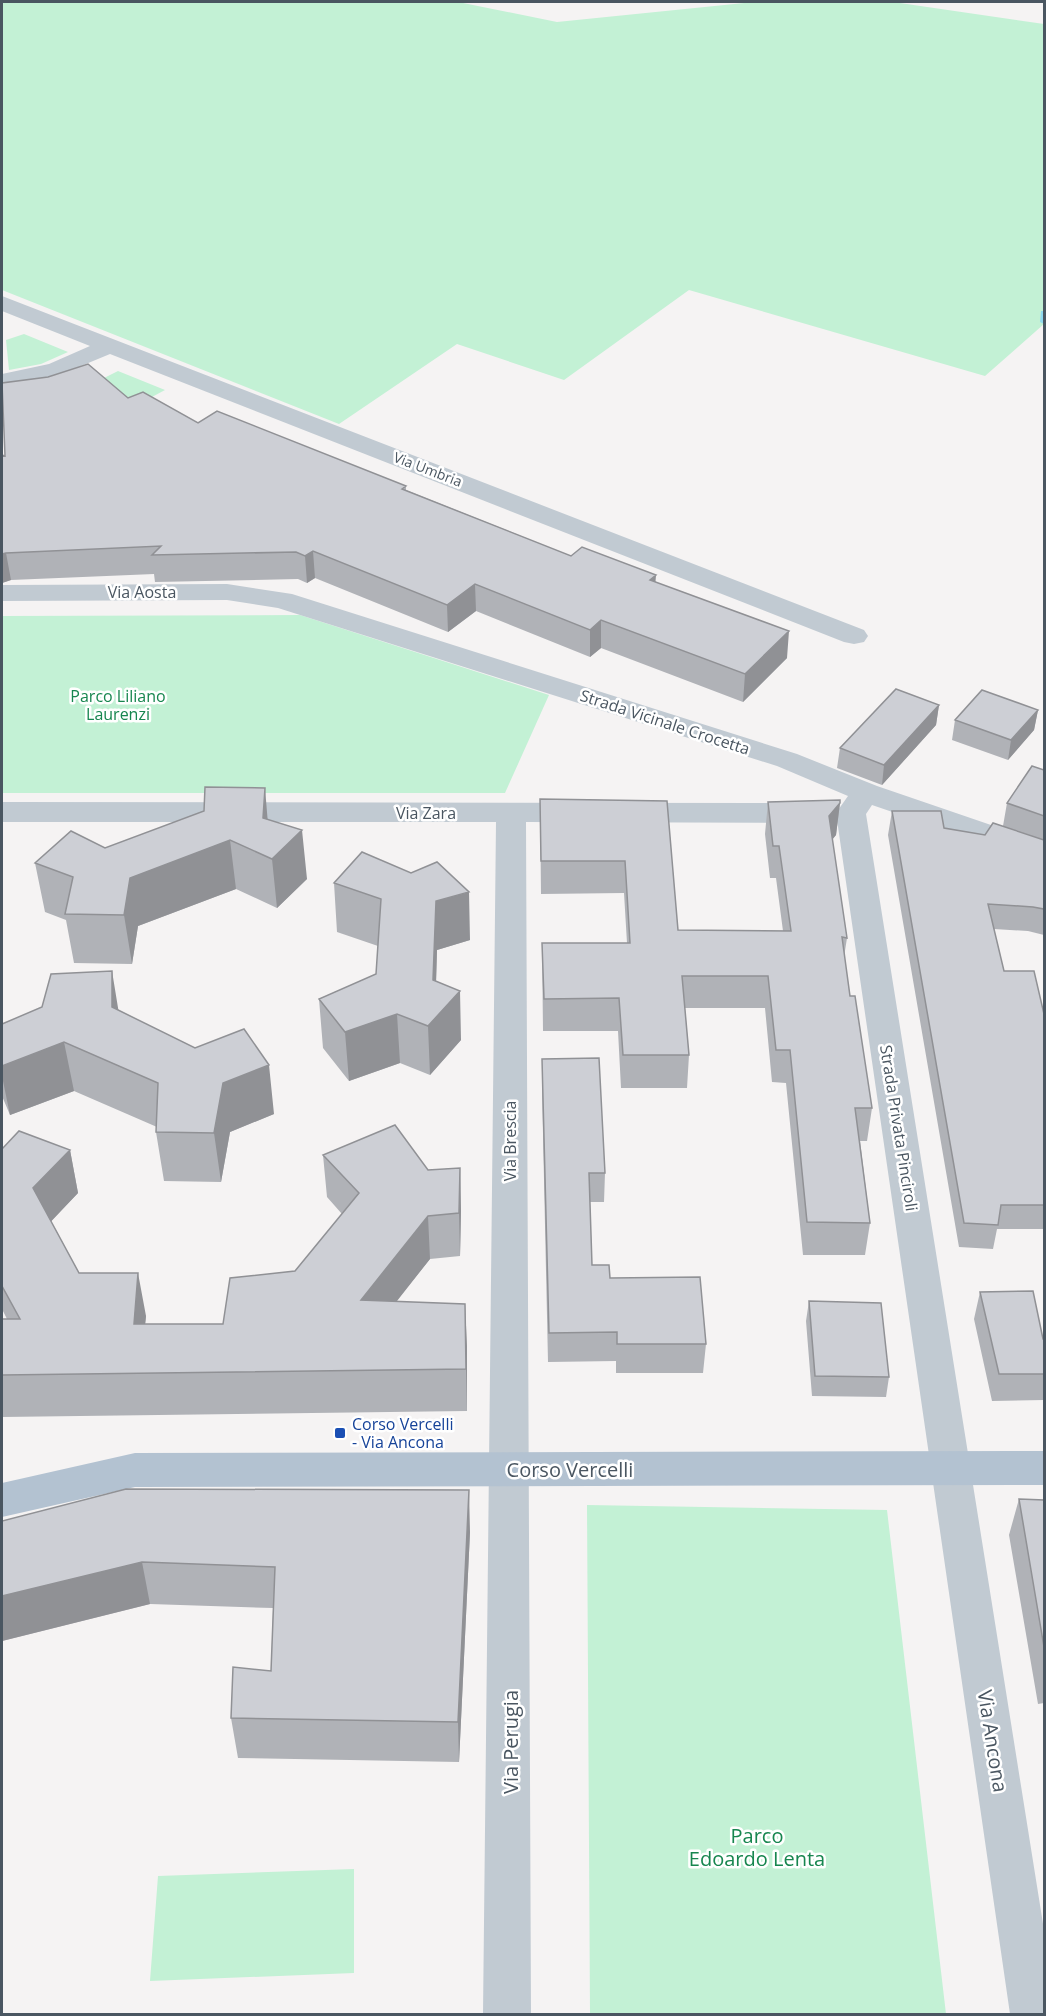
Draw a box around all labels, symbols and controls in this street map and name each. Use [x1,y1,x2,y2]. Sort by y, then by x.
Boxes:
street label: Via Umbria [391,447,465,491]
street label: Via Aosta [108,581,176,603]
street label: Strada Vicinale Crocetta [577,684,753,760]
park label: Parco Liliano Laurenzi [70,685,166,725]
street label: Via Zara [396,802,456,824]
street label: Strada Privata Pinciroli [875,1043,923,1213]
street label: Via Brescia [499,1101,521,1181]
place label: Corso Vercelli - Via Ancona [352,1413,453,1453]
marker: Corso Vercelli - Via Ancona [333,1426,347,1440]
street label: Corso Vercelli [507,1456,633,1483]
street label: Via Ancona [972,1688,1014,1794]
street label: Via Perugia [497,1690,524,1794]
park label: Parco Edoardo Lenta [689,1822,825,1872]

